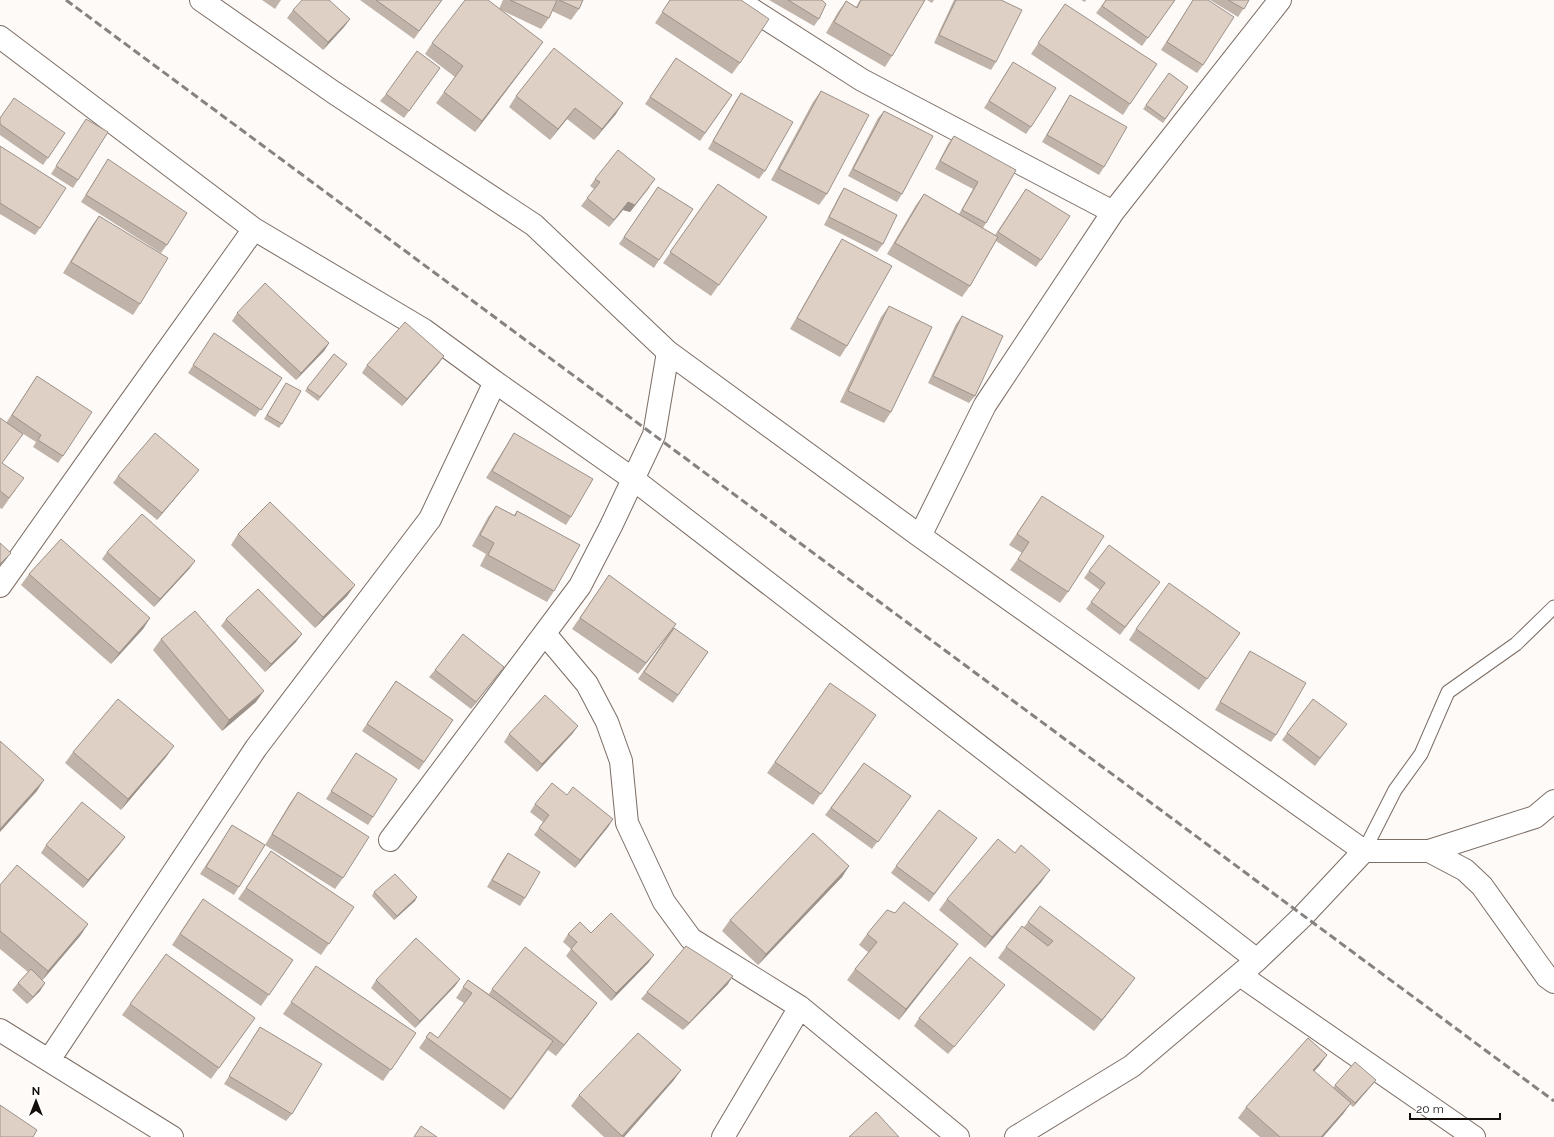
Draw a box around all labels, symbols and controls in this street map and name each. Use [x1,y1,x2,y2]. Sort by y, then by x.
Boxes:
north arrow [16,1081,56,1121]
text: N [32,1085,40,1098]
scale bar [1410,1095,1500,1121]
text: 20 m [1416,1102,1444,1116]

